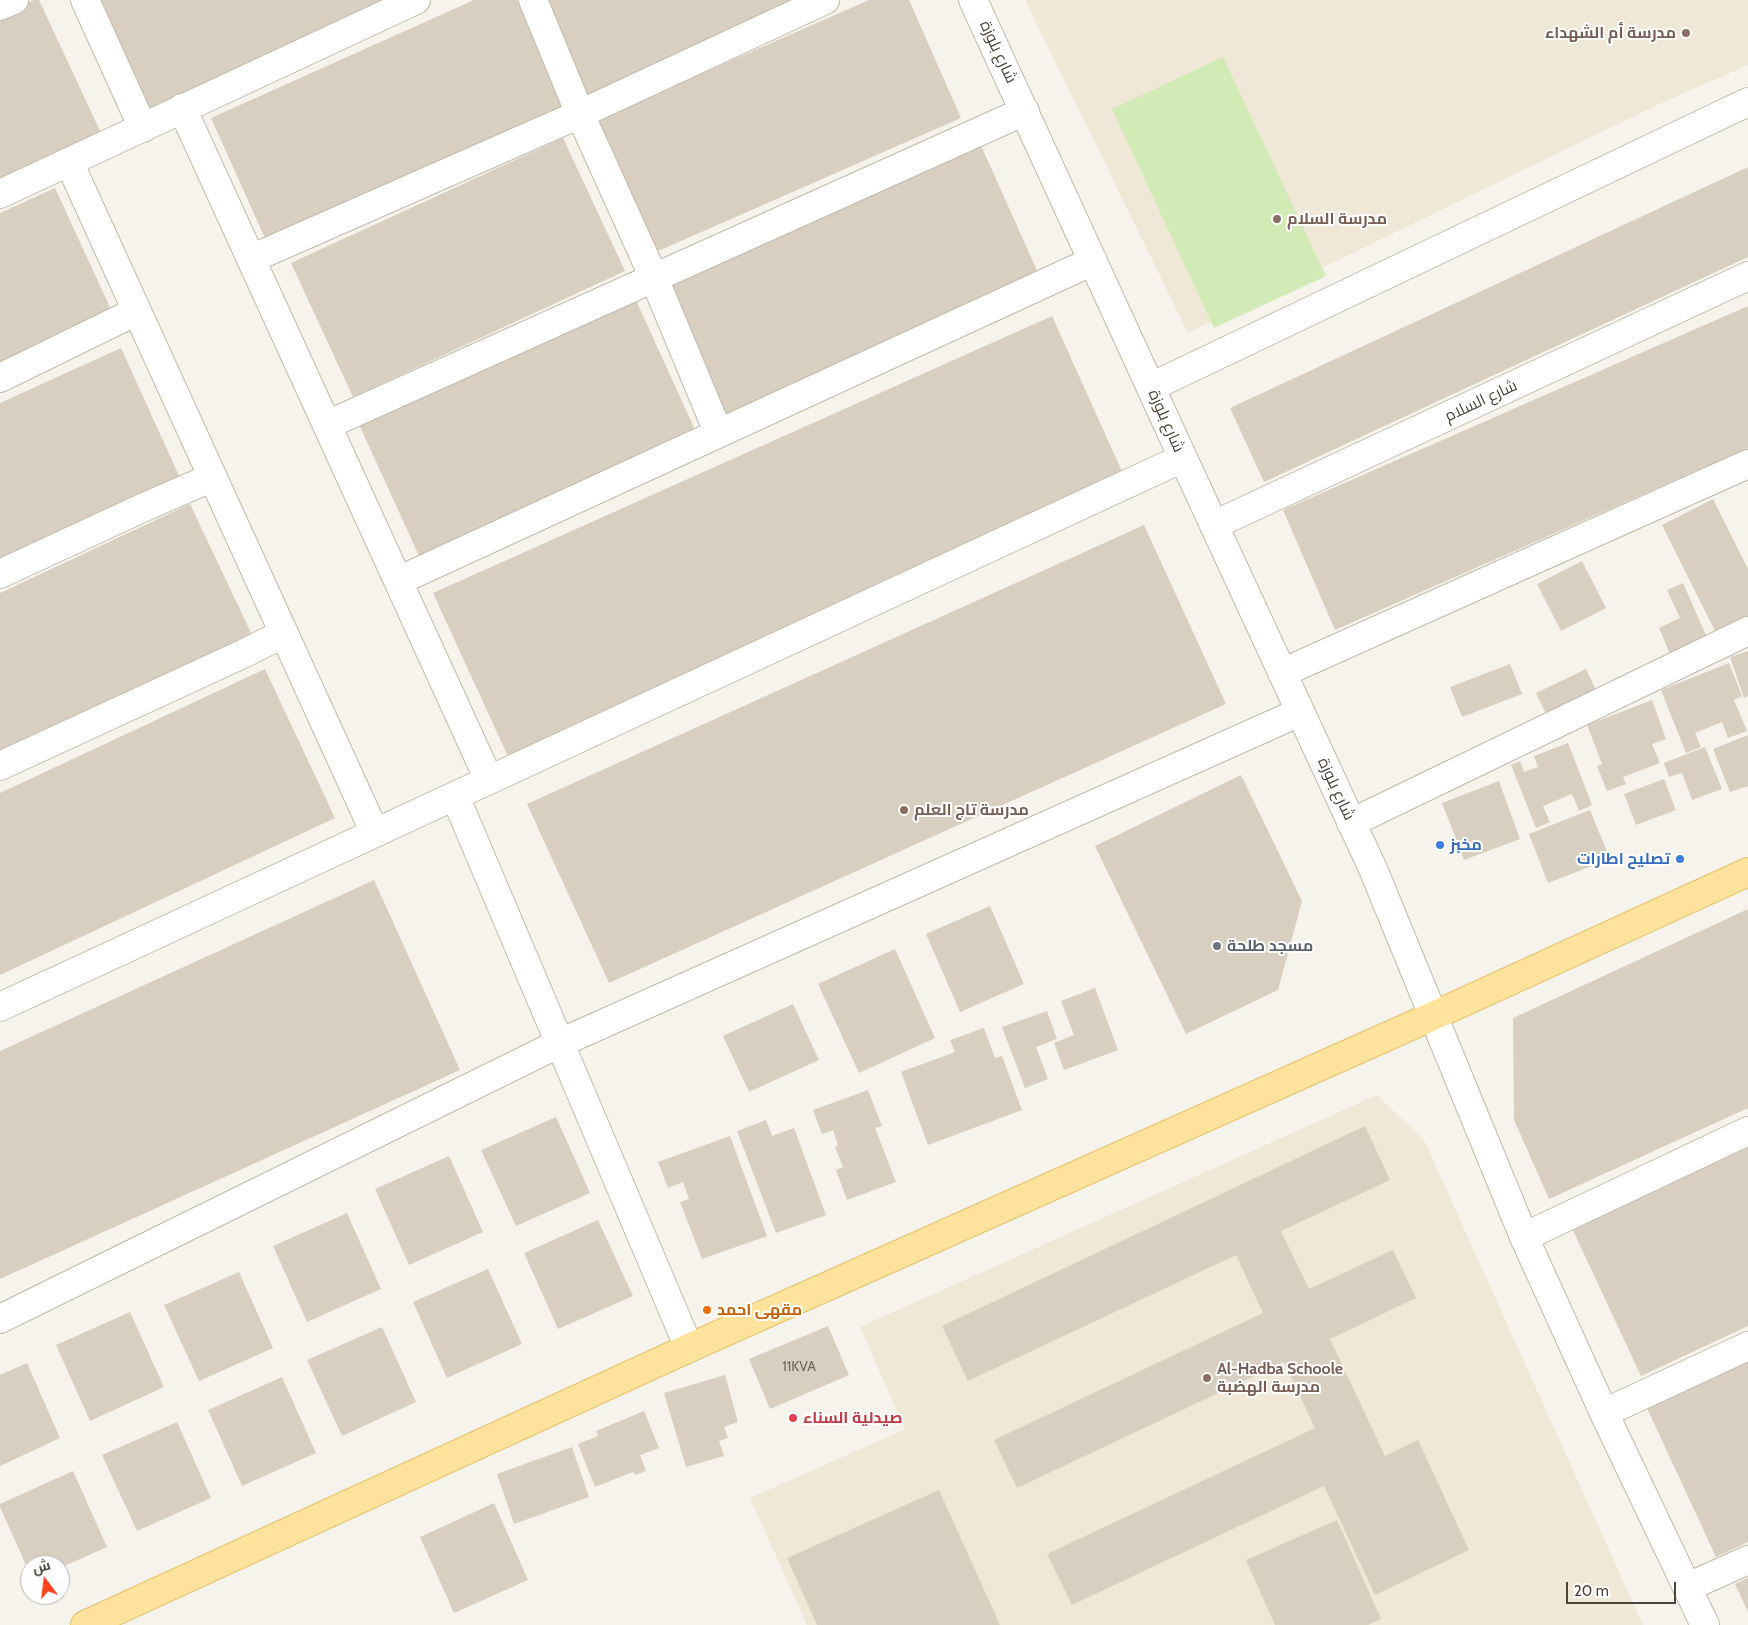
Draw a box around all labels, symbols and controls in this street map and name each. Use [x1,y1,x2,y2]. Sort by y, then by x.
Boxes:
street label: شارع بلوزة [975,18,1021,86]
place label: مدرسة أم الشهداء [1545,23,1676,43]
marker: مدرسة أم الشهداء [1680,27,1692,39]
place label: مدرسة السلام [1287,209,1387,229]
marker: مدرسة السلام [1271,213,1283,225]
street label: شارع السلام [1442,376,1520,426]
street label: شارع بلوزة [1144,387,1188,455]
street label: شارع بلوزة [1313,755,1359,823]
place label: مدرسة تاج العلم [914,800,1029,820]
marker: مدرسة تاج العلم [898,804,910,816]
place label: مخبز [1450,835,1482,855]
marker: مخبز [1434,839,1446,851]
place label: تصليح اطارات [1577,849,1670,869]
marker: تصليح اطارات [1674,853,1686,865]
place label: مسجد طلحة [1227,936,1313,956]
marker: مسجد طلحة [1211,940,1223,952]
place label: مقهى احمد [717,1300,802,1320]
marker: مقهى احمد [701,1304,713,1316]
house number: 11KVA [782,1359,816,1375]
place label: Al-Hadba Schoole مدرسة الهضبة [1217,1359,1343,1397]
marker: Al-Hadba Schoole مدرسة الهضبة [1201,1372,1213,1384]
place label: صيدلية السناء [803,1408,903,1428]
marker: صيدلية السناء [787,1412,799,1424]
north arrow [20,1555,70,1605]
text: ش [30,1555,52,1577]
scale bar [1568,1572,1678,1604]
text: 20 m [1574,1582,1609,1600]

